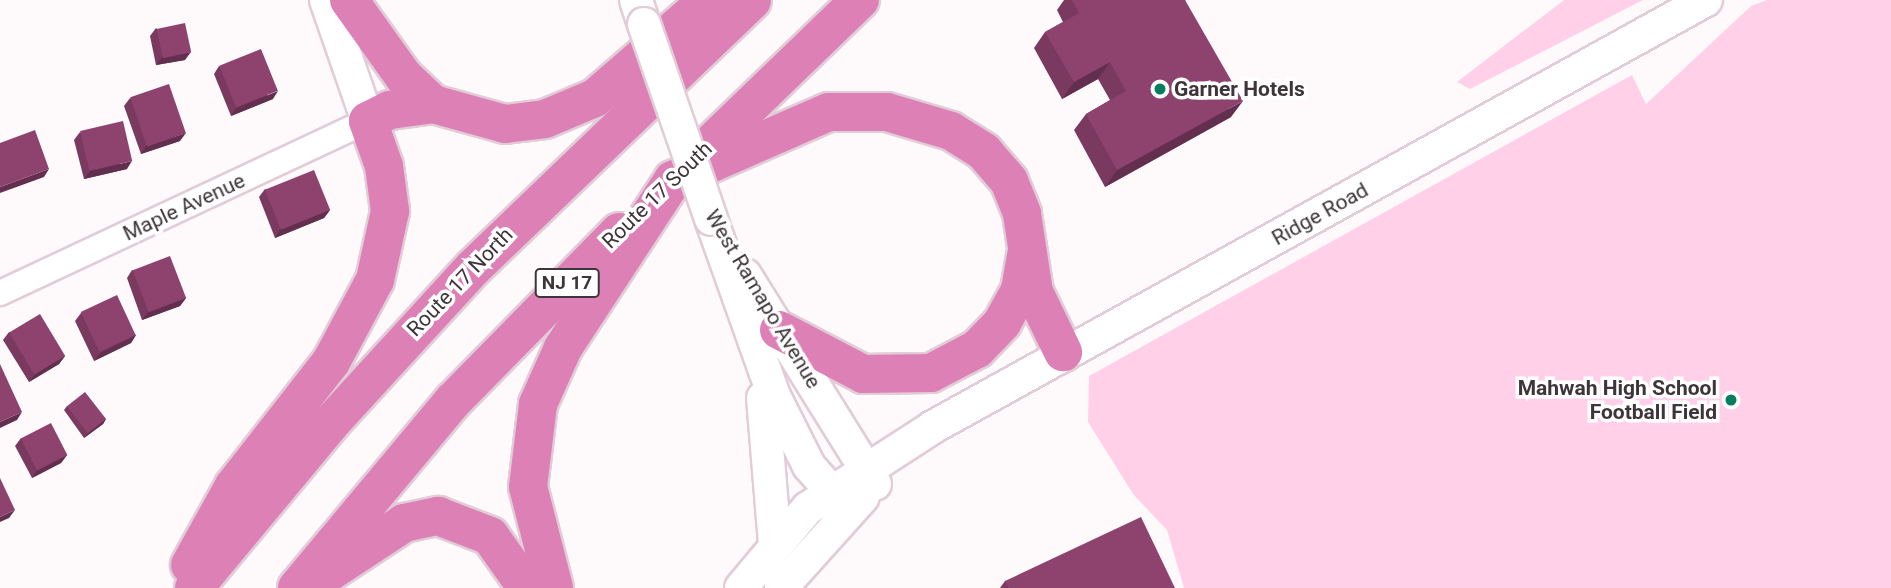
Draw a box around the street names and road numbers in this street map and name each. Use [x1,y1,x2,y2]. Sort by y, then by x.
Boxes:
street label: Route 17 South [597,136,717,254]
street label: Maple Avenue [119,168,249,246]
street label: Ridge Road [1267,177,1373,251]
street label: West Ramapo Avenue [700,205,826,393]
street label: Route 17 North [402,222,518,342]
road number: NJ 17 [534,268,600,298]

